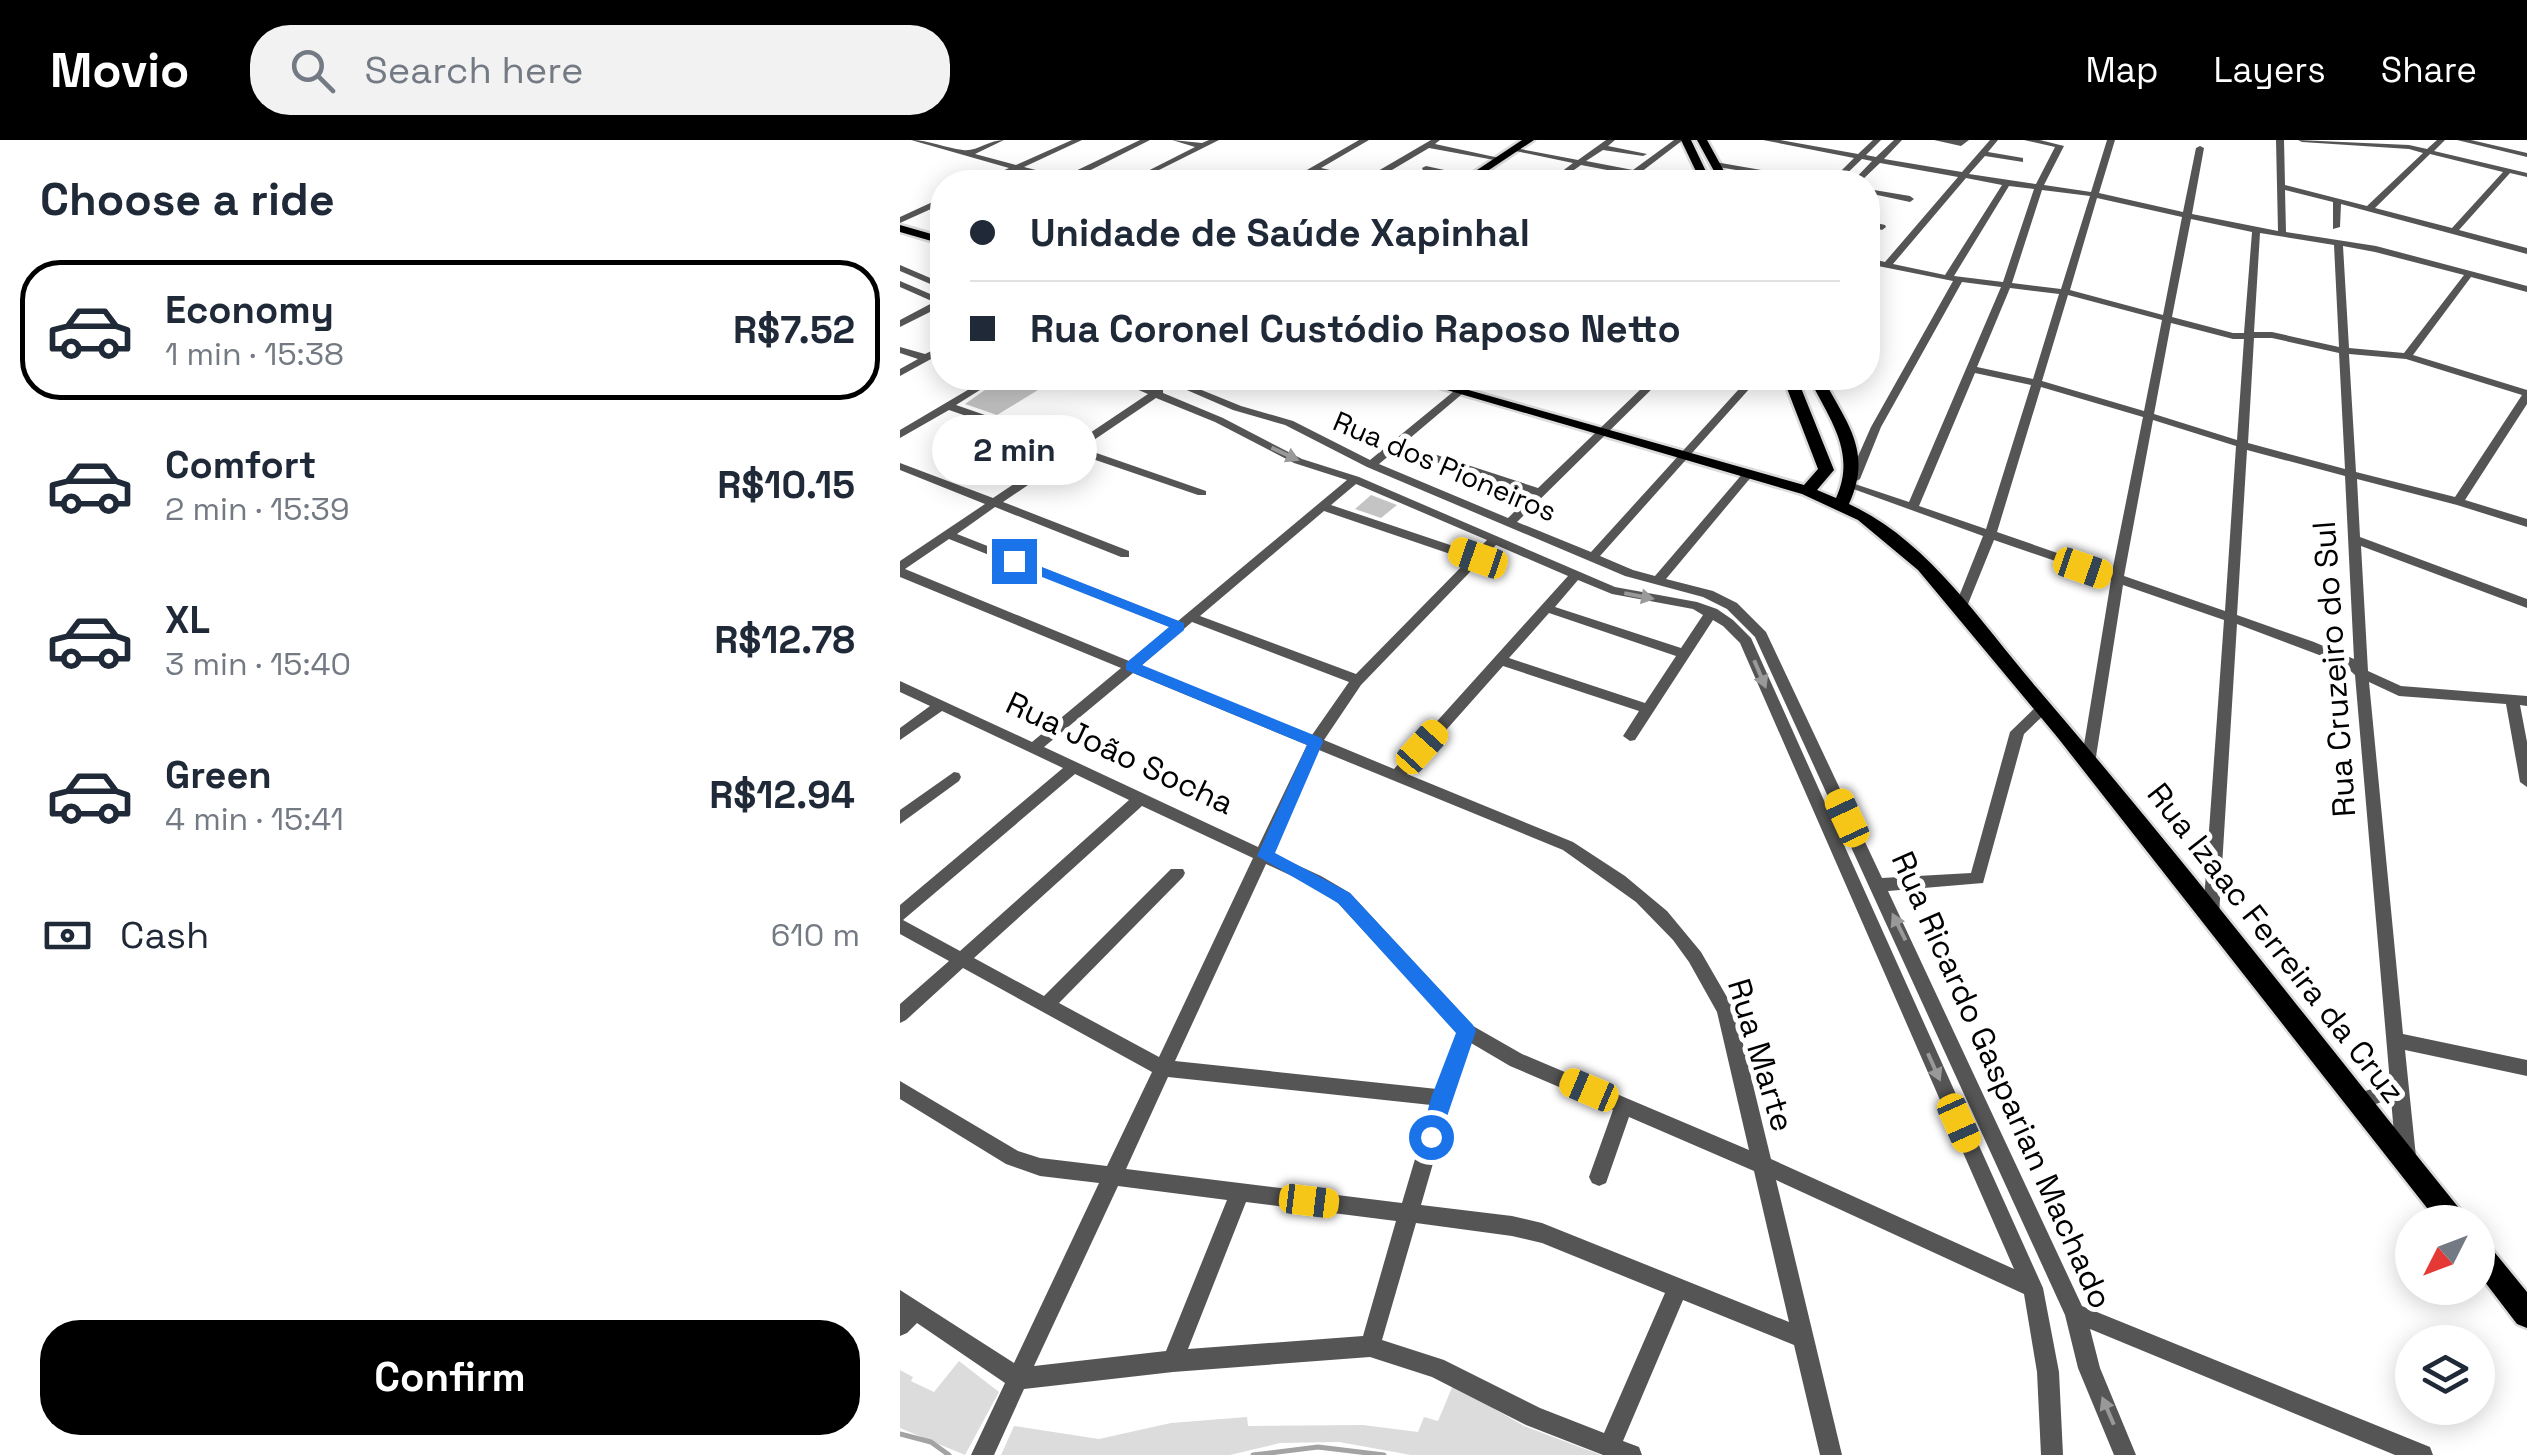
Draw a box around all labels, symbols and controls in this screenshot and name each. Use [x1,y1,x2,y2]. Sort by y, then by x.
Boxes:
search box [250,25,950,115]
text: Movio [50,40,190,101]
icon: search [285,43,340,98]
text: Search here [365,46,584,94]
text: Map [2085,48,2158,92]
text: Layers [2213,48,2326,92]
text: Share [2381,48,2477,92]
text: Choose a ride [40,171,335,228]
text: Unidade de Saúde Xapinhal [1030,209,1530,257]
icon: car [45,285,135,375]
text: Economy [165,286,334,334]
text: Rua Coronel Custódio Raposo Netto [1030,305,1681,353]
text: R$7.52 [733,306,855,354]
text: 1 min · 15:38 [165,334,344,374]
street label: Rua dos Pioneiros [1328,403,1562,529]
callout: 2 min [932,416,1096,486]
text: 2 min [973,430,1056,470]
icon: car [45,440,135,530]
text: Comfort [165,441,316,489]
one-way arrow [1270,446,1300,462]
text: R$10.15 [717,461,855,509]
text: 2 min · 15:39 [165,489,349,529]
street label: Rua Cruzeiro do Sul [2304,520,2364,818]
car [1445,534,1511,582]
route end [992,539,1037,584]
car [2050,544,2116,592]
one-way arrow [1624,588,1655,604]
icon: car [45,595,135,685]
text: XL [165,596,210,644]
text: R$12.78 [714,616,855,664]
text: 3 min · 15:40 [165,644,351,684]
one-way arrow [1752,659,1768,689]
street label: Rua João Socha [1000,683,1240,823]
car [1391,715,1453,779]
icon: car [45,750,135,840]
text: Green [165,751,272,799]
text: R$12.94 [709,771,855,819]
street label: Rua Izaac Ferreira da Cruz [2139,775,2413,1111]
car [1821,784,1873,852]
text: 4 min · 15:41 [165,799,344,839]
street label: Rua Ricardo Gasparian Machado [1883,845,2121,1315]
icon: cash [40,908,95,963]
text: Cash [120,911,209,959]
one-way arrow [1890,913,1907,942]
text: 610 m [771,915,860,955]
street label: Rua Marte [1719,974,1803,1136]
one-way arrow [1926,1052,1942,1082]
car [1556,1064,1622,1116]
car [1933,1089,1985,1157]
route start [1409,1115,1454,1160]
car [1277,1182,1341,1220]
north arrow [2395,1205,2495,1305]
map controls [2395,1205,2495,1425]
button: Confirm [40,1320,860,1435]
button: layers [2395,1325,2495,1425]
one-way arrow [2100,1397,2116,1426]

